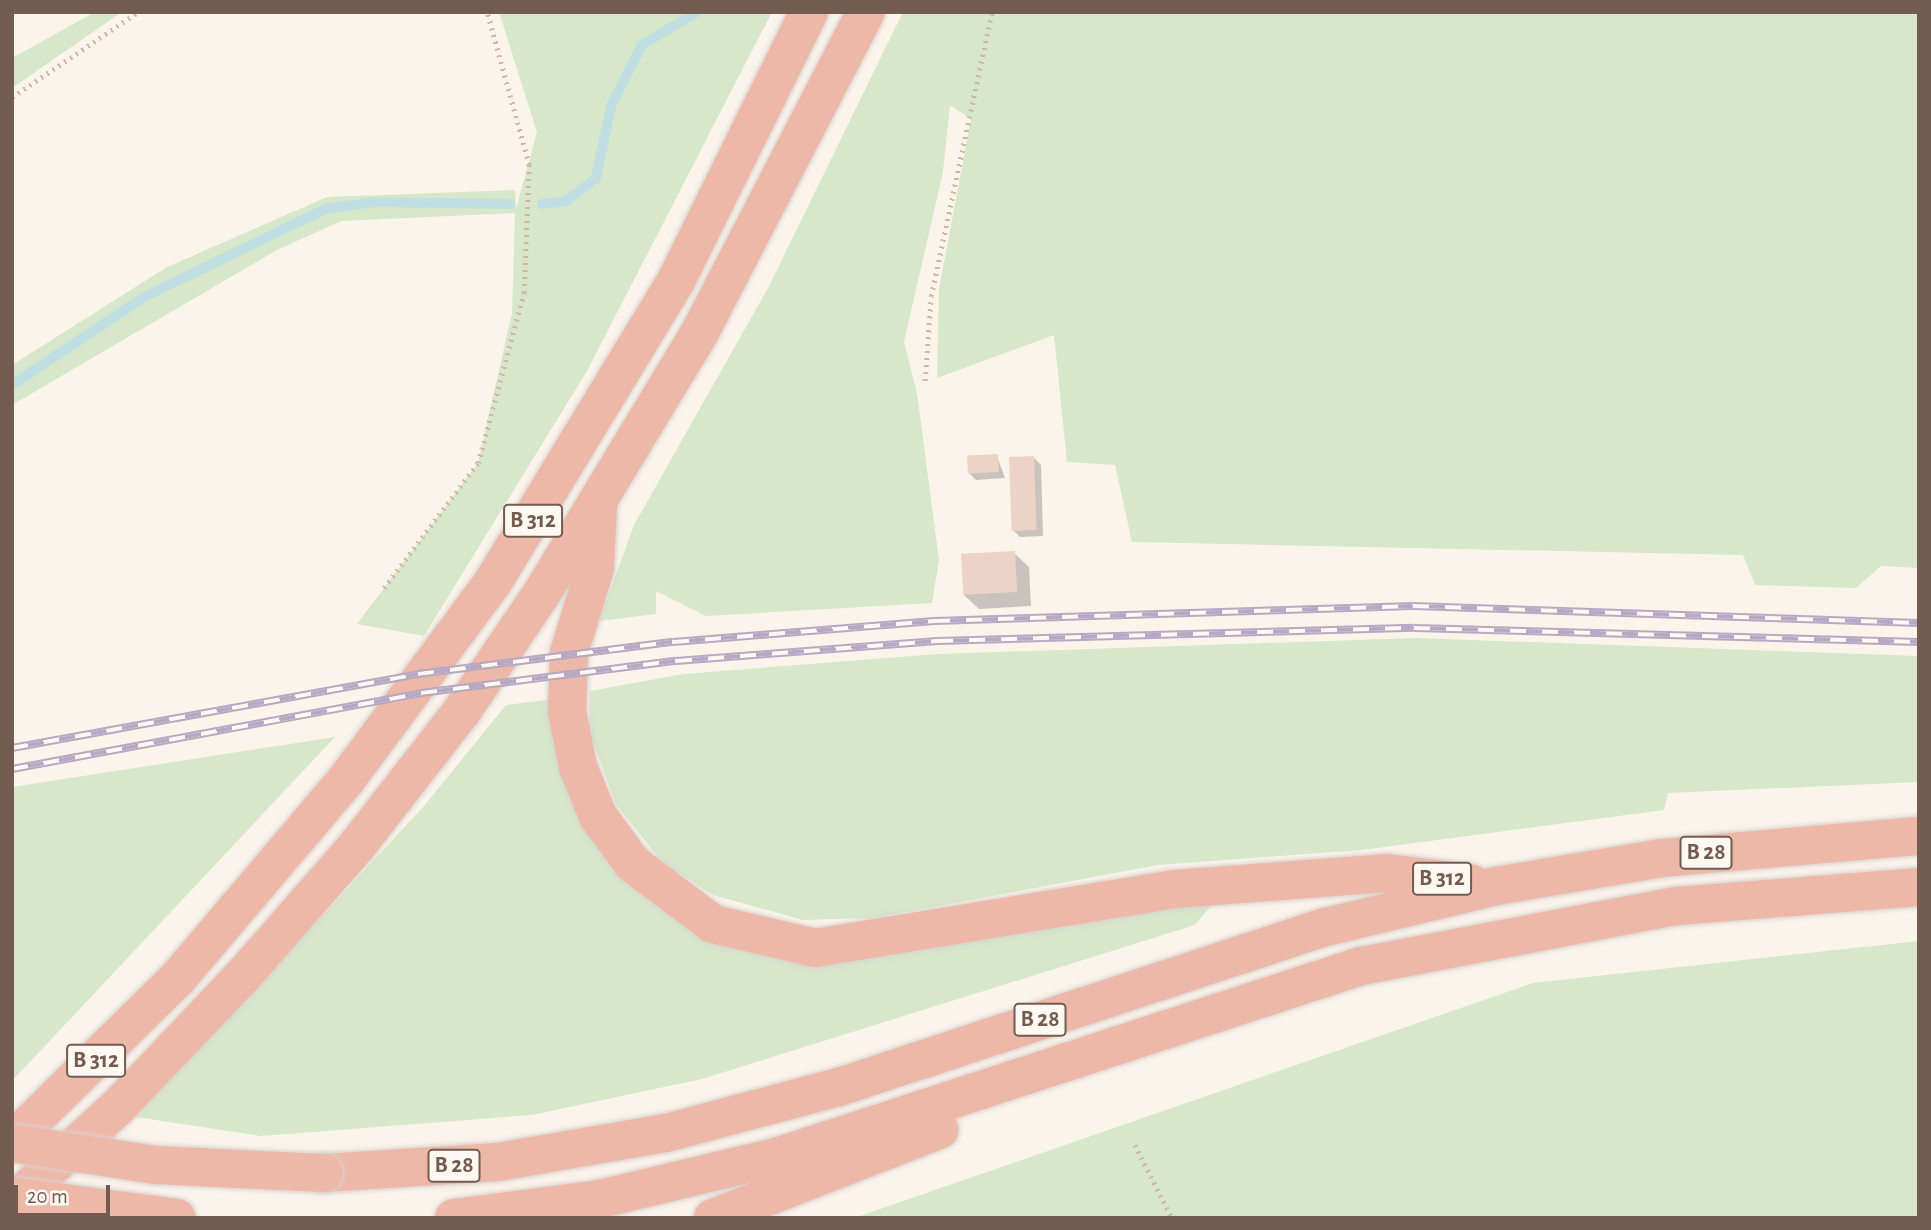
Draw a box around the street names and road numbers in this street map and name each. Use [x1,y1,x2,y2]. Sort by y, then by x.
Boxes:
road number: B 312 [502,502,564,540]
road number: B 28 [1678,834,1734,873]
road number: B 312 [1410,860,1474,898]
road number: B 28 [1012,1001,1068,1040]
road number: B 312 [64,1042,128,1080]
road number: B 28 [426,1147,482,1186]

